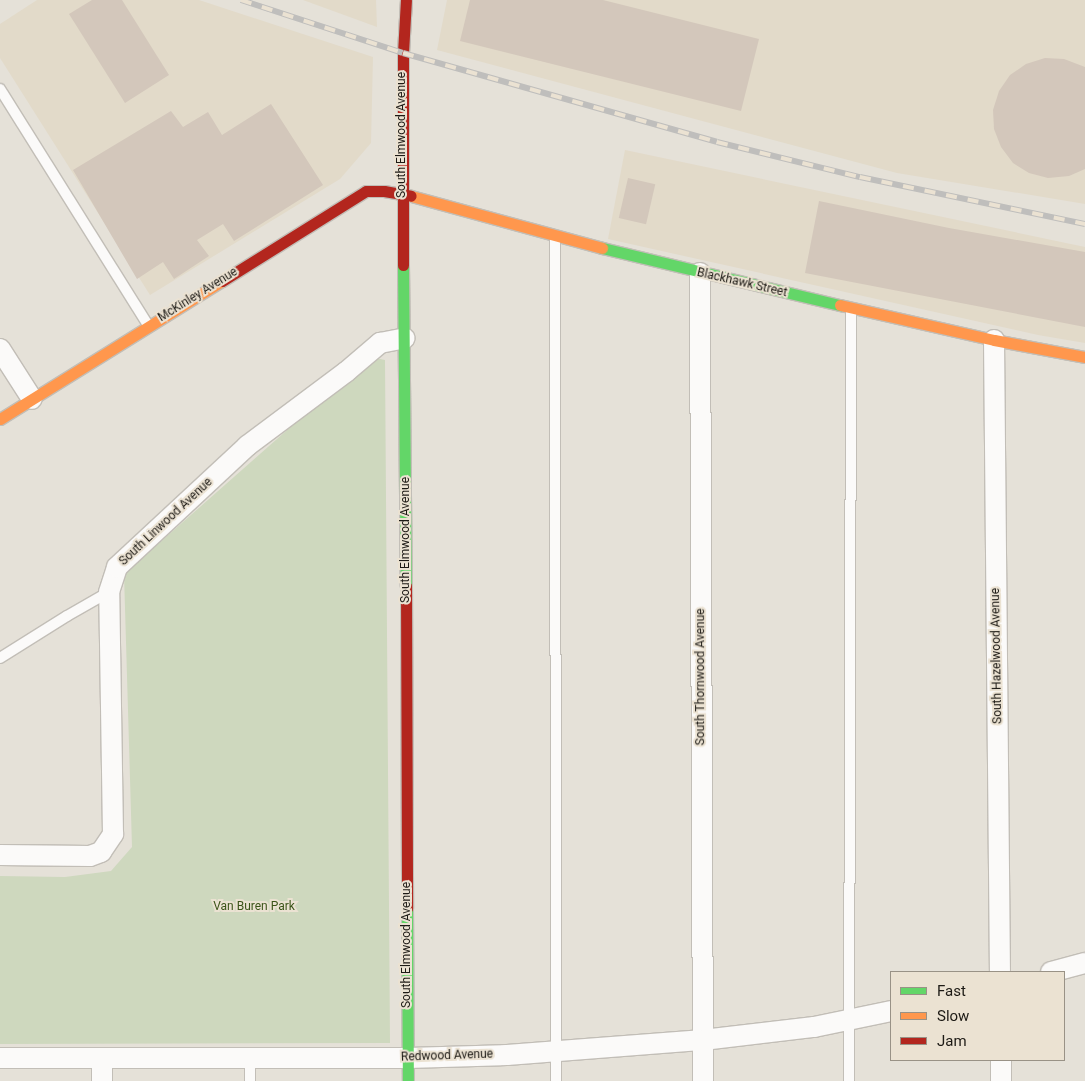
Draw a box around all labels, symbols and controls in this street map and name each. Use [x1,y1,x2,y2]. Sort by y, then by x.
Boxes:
street label: South Elmwood Avenue [395,72,409,198]
street label: McKinley Avenue [156,265,240,325]
street label: Blackhawk Street [695,266,789,300]
street label: South Linwood Avenue [117,475,215,569]
street label: South Elmwood Avenue [399,477,413,603]
street label: South Hazelwood Avenue [989,588,1005,724]
street label: South Thornwood Avenue [694,608,708,746]
street label: South Elmwood Avenue [400,882,414,1008]
park label: Van Buren Park [213,900,295,914]
legend [890,971,1065,1061]
text: Fast [937,982,966,1000]
text: Slow [937,1007,969,1025]
text: Jam [937,1032,967,1050]
street label: Redwood Avenue [401,1047,493,1065]

